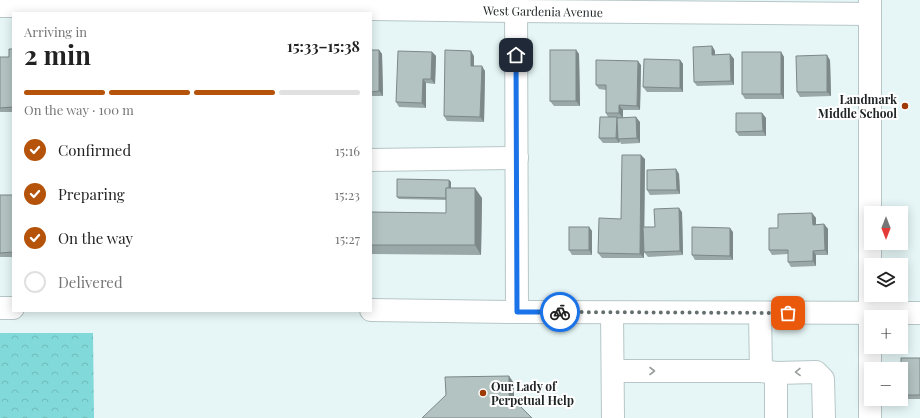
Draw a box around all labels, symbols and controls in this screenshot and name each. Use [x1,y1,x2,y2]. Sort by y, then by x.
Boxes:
street label: West Gardenia Avenue [482,2,603,20]
text: Arriving in [24,23,87,40]
text: 15:33–15:38 [287,36,360,56]
text: 2 min [24,37,91,72]
pin [499,38,533,72]
icon: home [505,44,527,66]
place label: Landmark Middle School [818,91,898,121]
text: On the way · 100 m [24,101,134,118]
marker: Landmark Middle School [900,101,910,111]
icon: check [24,139,46,161]
text: Confirmed [58,140,131,160]
text: 15:16 [335,142,360,159]
icon: check [24,183,46,205]
text: Preparing [58,184,125,204]
text: 15:23 [334,186,360,203]
north arrow [864,206,908,250]
map controls [864,206,908,406]
icon: check [24,227,46,249]
text: On the way [58,228,133,248]
text: 15:27 [335,230,360,247]
button: layers [864,258,908,302]
text: Delivered [58,272,123,292]
courier [540,292,580,332]
pin [771,296,805,330]
icon: bike [549,301,571,323]
icon: bag [777,302,799,324]
button: + [864,310,908,354]
button: − [864,362,908,406]
one-way arrow [649,367,655,375]
one-way arrow [795,368,801,376]
place label: Our Lady of Perpetual Help [491,378,574,408]
marker: Our Lady of Perpetual Help [478,388,488,398]

